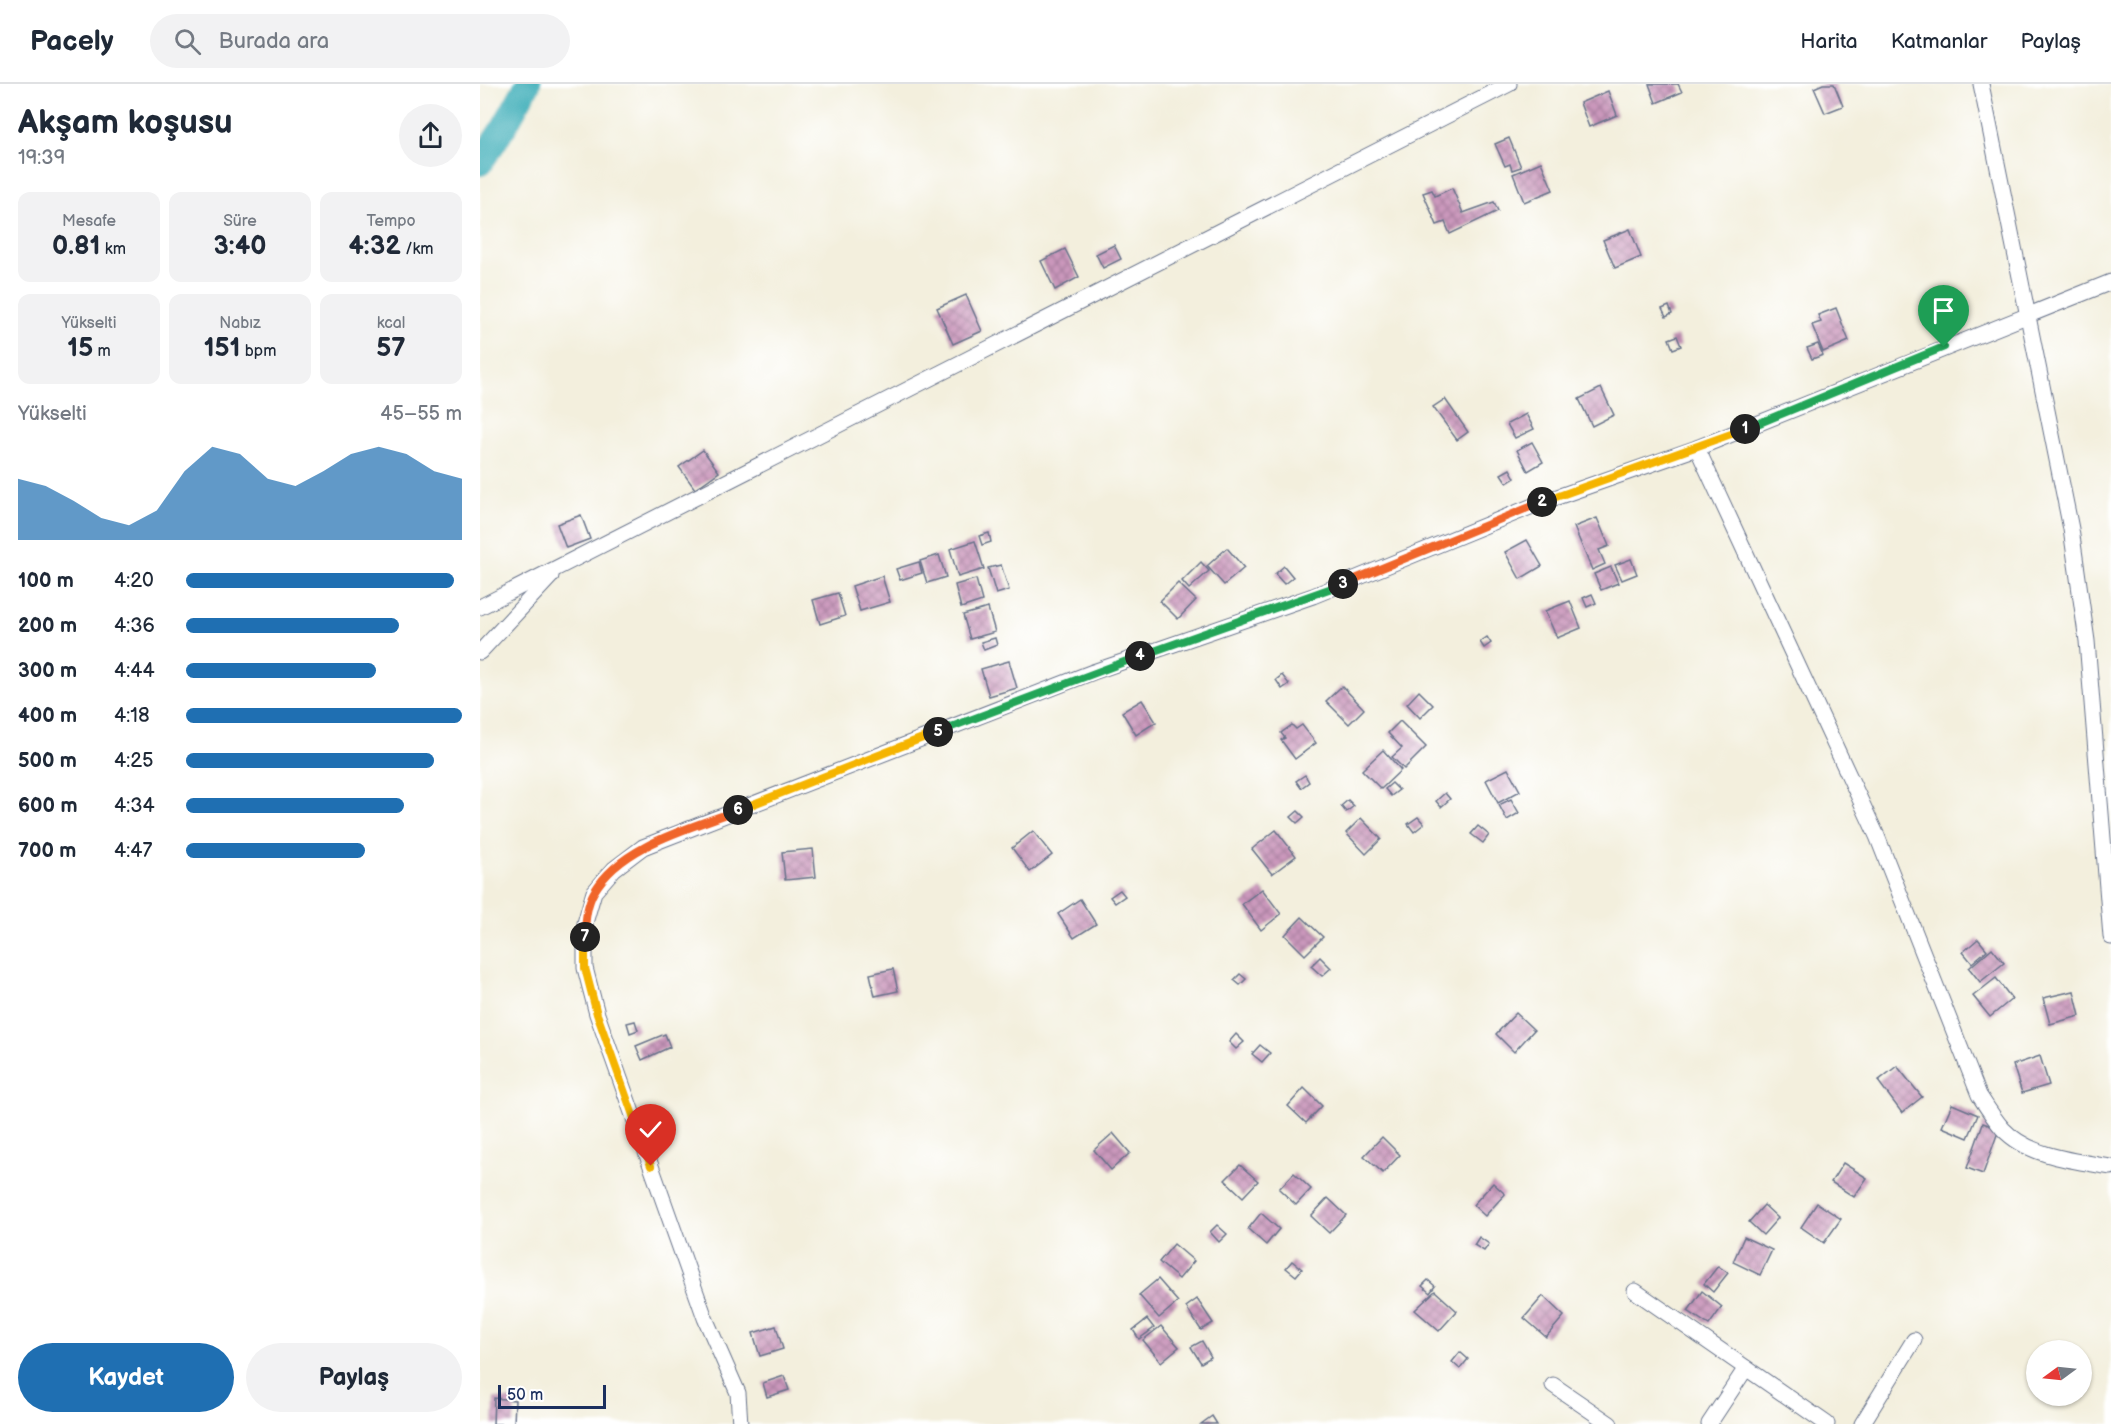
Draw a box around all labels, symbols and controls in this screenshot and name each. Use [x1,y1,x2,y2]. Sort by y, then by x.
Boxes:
search box [150,14,570,68]
text: Pacely [30,25,114,58]
icon: search [171,25,204,58]
text: Burada ara [219,28,329,55]
text: Harita [1800,29,1858,54]
text: Katmanlar [1891,29,1987,54]
text: Paylaş [2020,29,2081,54]
text: Akşam koşusu [18,103,233,143]
button: share [399,104,462,167]
text: 19:39 [18,146,65,170]
text: Mesafe [62,212,116,231]
text: Süre [223,212,257,231]
text: Tempo [366,212,416,231]
text: 0.81 [52,231,101,262]
text: 3:40 [214,231,266,262]
text: 4:32 [349,231,401,262]
text: km [101,240,126,259]
text: /km [401,240,433,259]
pin [1918,285,1969,347]
icon: arrive [1927,294,1960,327]
text: Yükselti [61,314,117,333]
text: Nabız [219,314,261,333]
text: kcal [377,314,405,333]
text: 15 [67,333,93,364]
text: 151 [204,333,241,364]
text: 57 [376,333,406,364]
text: m [93,342,111,361]
text: bpm [241,342,276,361]
text: Yükselti [18,402,87,426]
text: 45–55 m [380,402,462,426]
pin: 1 [1730,414,1760,444]
text: 1 [1742,419,1748,438]
pin: 2 [1527,487,1557,517]
text: 2 [1537,492,1547,511]
text: 100 m [18,569,74,593]
text: 4:20 [114,569,154,593]
pin: 3 [1328,569,1358,599]
text: 3 [1338,574,1348,593]
text: 200 m [18,614,77,638]
text: 4:36 [114,614,155,638]
pin: 4 [1125,641,1155,671]
text: 4 [1135,646,1145,665]
text: 300 m [18,659,77,683]
text: 4:44 [114,659,155,683]
text: 400 m [18,704,77,728]
text: 4:18 [114,704,150,728]
pin: 5 [923,717,953,747]
text: 5 [933,722,943,741]
text: 500 m [18,749,77,773]
text: 4:25 [114,749,154,773]
text: 600 m [18,794,78,818]
text: 4:34 [114,794,155,818]
pin: 6 [723,795,753,825]
text: 6 [733,800,743,819]
text: 700 m [18,839,76,863]
text: 4:47 [114,839,152,863]
pin: 7 [570,922,600,952]
text: 7 [581,927,589,946]
pin [625,1104,676,1166]
icon: check [634,1113,667,1146]
north arrow [2026,1340,2092,1406]
map controls [2026,1340,2092,1406]
button: Kaydet [18,1343,234,1412]
button: Paylaş [246,1343,462,1412]
scale bar [498,1382,606,1410]
text: 50 m [507,1386,543,1405]

